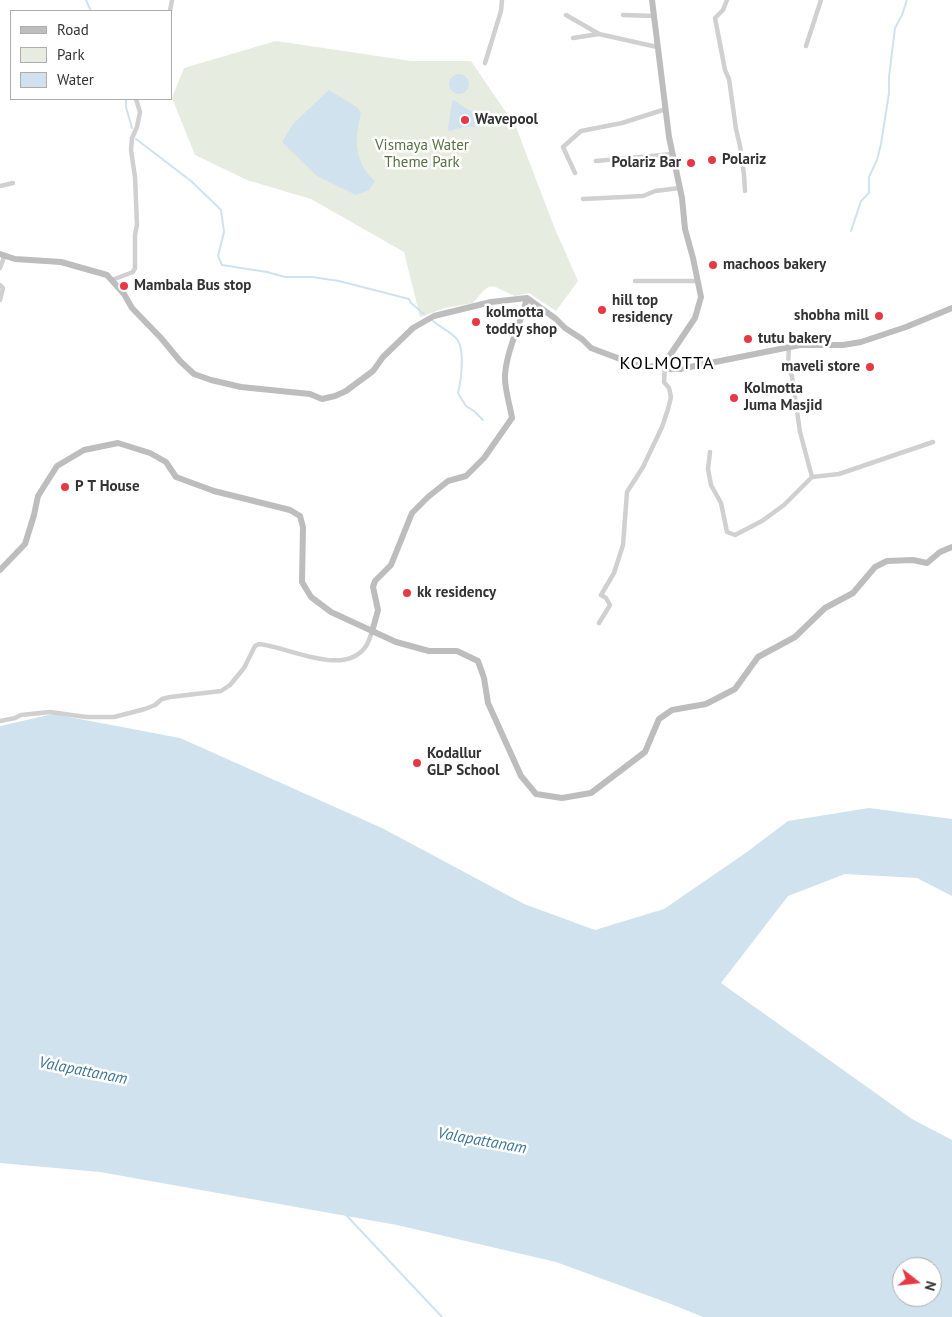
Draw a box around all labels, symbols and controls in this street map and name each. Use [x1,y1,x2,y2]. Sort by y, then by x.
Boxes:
legend [10,10,172,100]
text: Road [57,20,89,39]
text: Park [57,45,85,64]
text: Water [57,70,94,89]
place label: Wavepool [475,111,538,129]
marker: Wavepool [459,114,471,126]
park label: Vismaya Water Theme Park [375,137,469,172]
place label: Polariz [722,151,766,169]
place label: Polariz Bar [612,154,681,172]
marker: Polariz [706,154,718,166]
marker: Polariz Bar [685,157,697,169]
place label: machoos bakery [723,256,826,274]
marker: machoos bakery [707,259,719,271]
place label: Mambala Bus stop [134,277,251,295]
marker: Mambala Bus stop [118,280,130,292]
place label: hill top residency [612,292,673,327]
place label: kolmotta toddy shop [486,304,557,339]
marker: hill top residency [596,304,608,316]
place label: shobha mill [794,307,869,325]
marker: shobha mill [873,310,885,322]
marker: kolmotta toddy shop [470,316,482,328]
place label: tutu bakery [758,330,831,348]
marker: tutu bakery [742,333,754,345]
district label: KOLMOTTA [618,353,716,375]
place label: maveli store [781,358,860,376]
marker: maveli store [864,361,876,373]
place label: Kolmotta Juma Masjid [744,380,822,415]
marker: Kolmotta Juma Masjid [728,392,740,404]
place label: P T House [75,478,140,496]
marker: P T House [59,481,71,493]
place label: kk residency [417,584,496,602]
marker: kk residency [401,587,413,599]
place label: Kodallur GLP School [427,745,499,780]
marker: Kodallur GLP School [411,757,423,769]
water label: Valapattanam [37,1053,129,1089]
water label: Valapattanam [436,1124,528,1158]
north arrow [892,1257,942,1307]
text: N [921,1279,940,1293]

